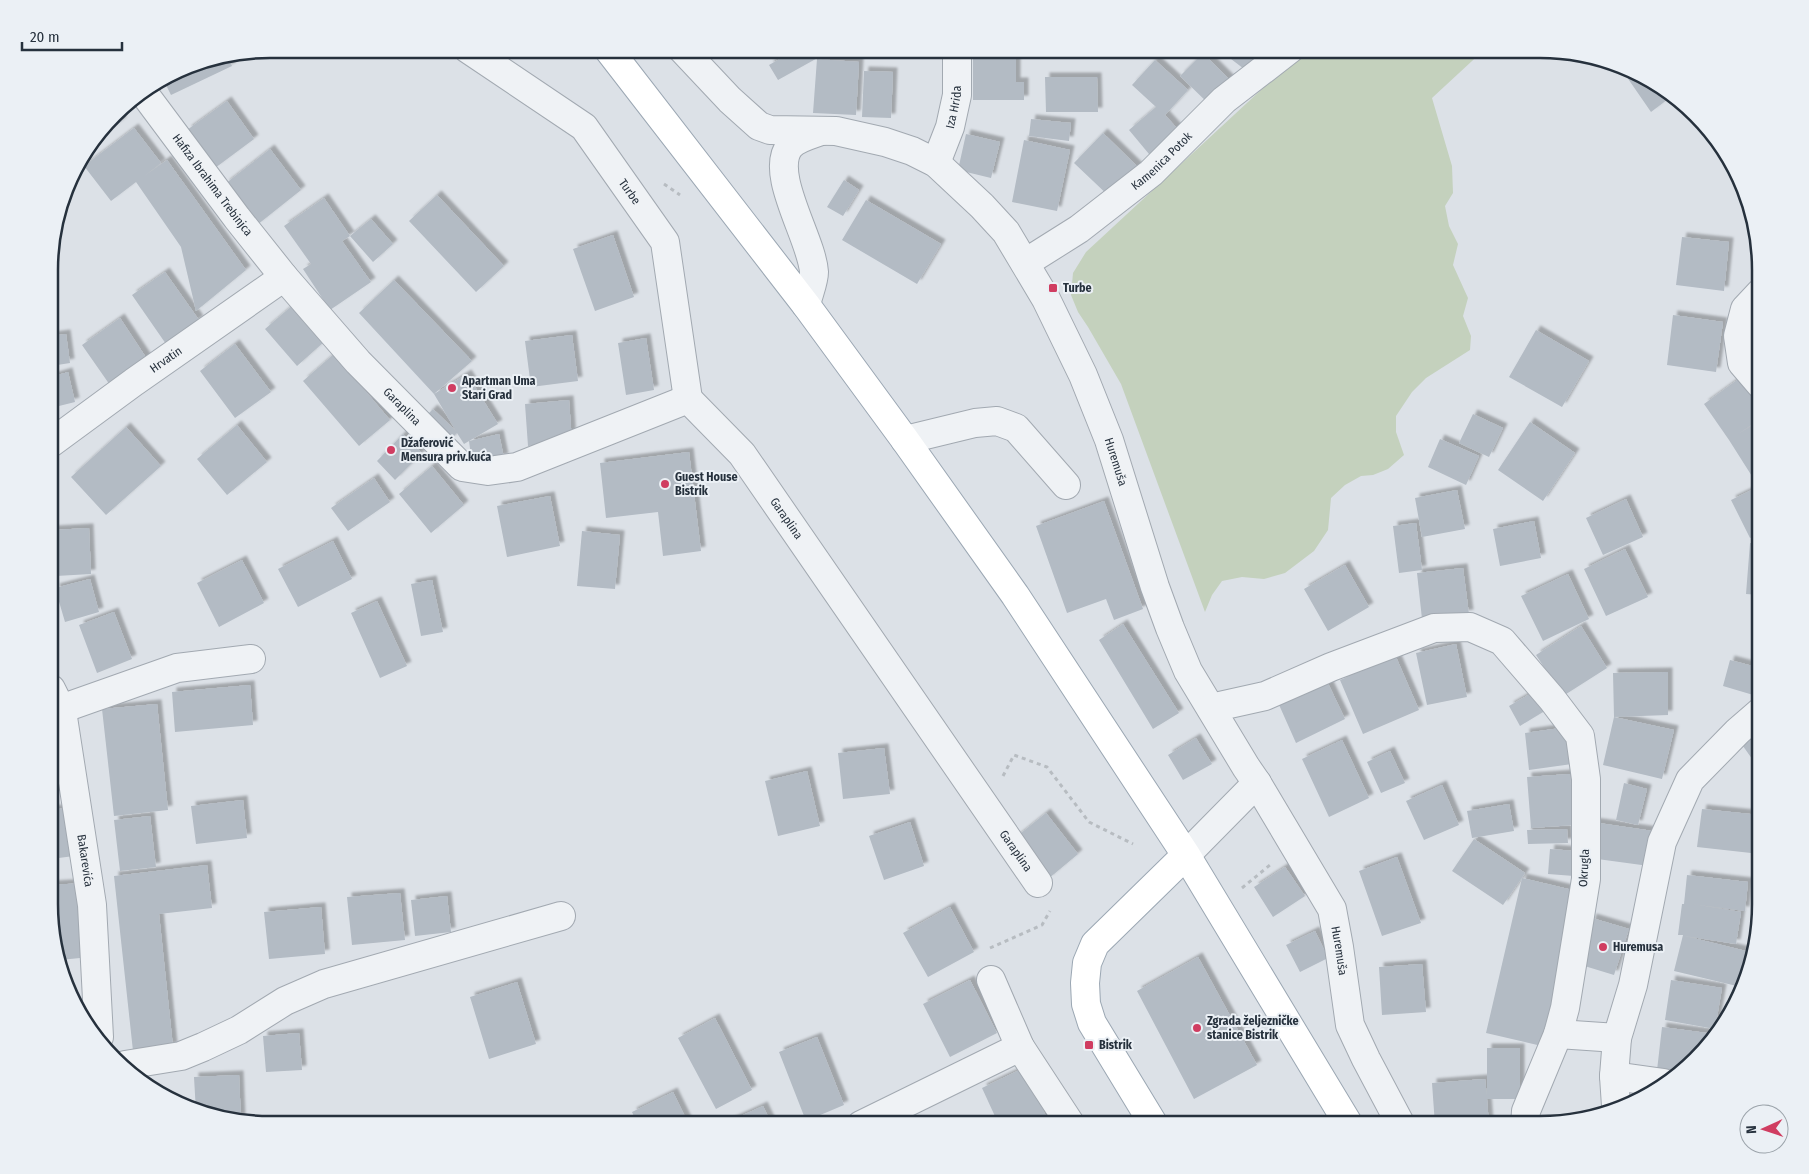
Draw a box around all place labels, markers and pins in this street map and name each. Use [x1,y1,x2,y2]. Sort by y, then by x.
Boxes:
place label: Turbe [1063,281,1092,295]
marker: Turbe [1047,282,1059,294]
place label: Apartman Uma Stari Grad [461,374,536,402]
marker: Apartman Uma Stari Grad [446,382,458,394]
place label: Džaferović Mensura priv.kuća [401,436,491,464]
marker: Džaferović Mensura priv.kuća [385,444,397,456]
place label: Guest House Bistrik [675,470,738,498]
marker: Guest House Bistrik [659,478,671,490]
place label: Huremusa [1613,940,1663,954]
marker: Huremusa [1597,941,1609,953]
place label: Zgrada željezničke stanice Bistrik [1207,1014,1299,1042]
marker: Zgrada željezničke stanice Bistrik [1191,1022,1203,1034]
place label: Bistrik [1099,1038,1133,1052]
marker: Bistrik [1083,1039,1095,1051]

